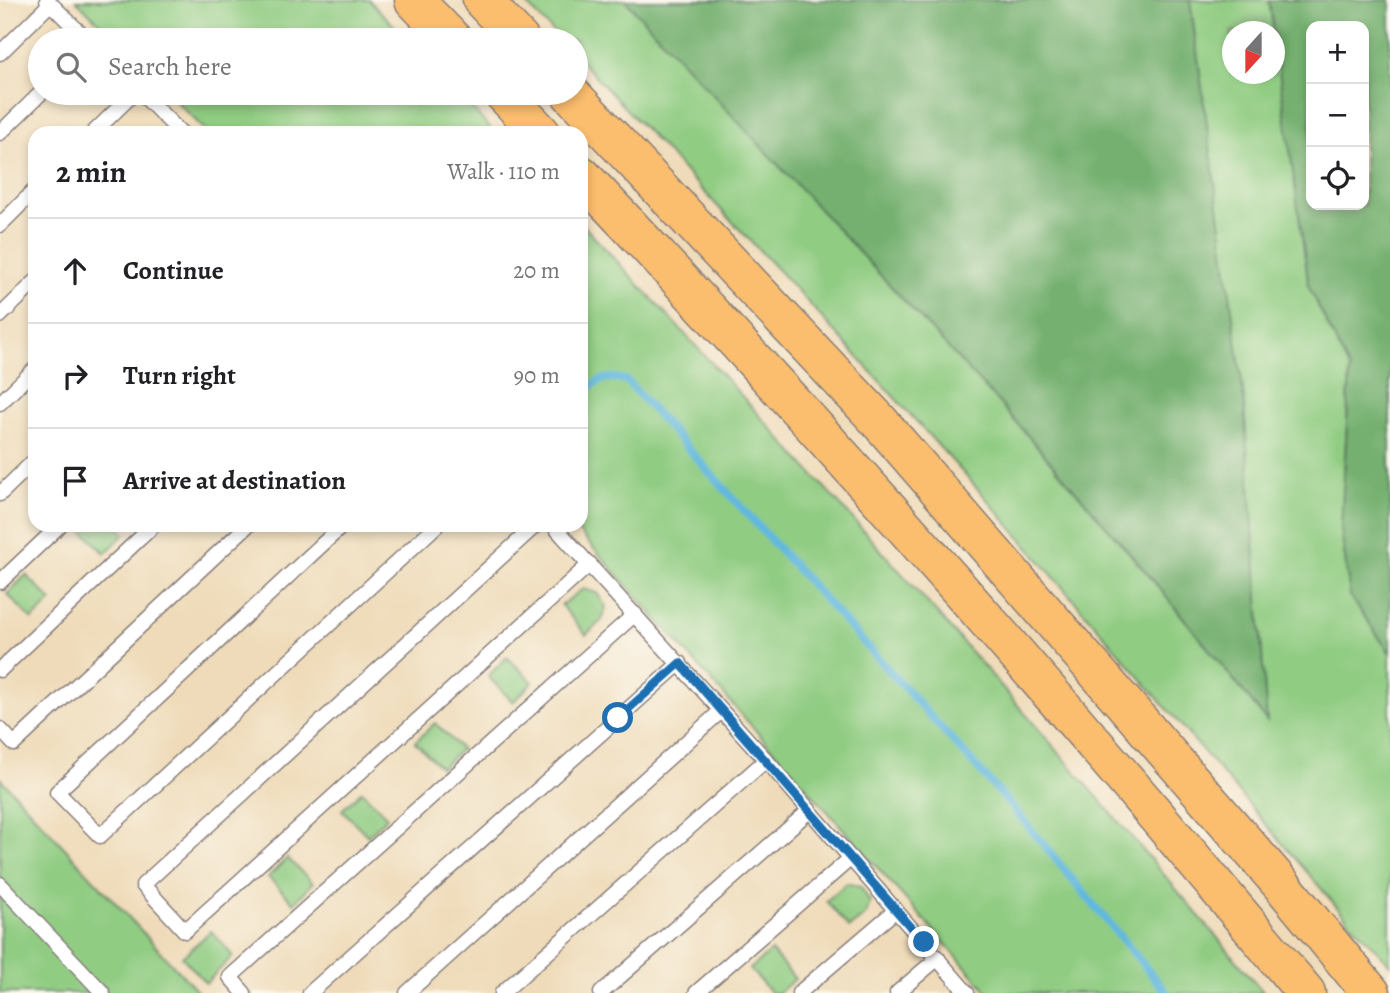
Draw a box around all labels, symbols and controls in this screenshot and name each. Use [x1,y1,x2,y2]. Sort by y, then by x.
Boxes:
north arrow [1222,21,1285,84]
map controls [1306,21,1369,210]
button: + [1306,21,1369,84]
search box [28,28,588,105]
icon: search [52,48,90,86]
text: Search here [108,49,232,84]
button: − [1306,84,1369,147]
button: locate [1306,147,1369,210]
text: 2 min [56,152,126,192]
text: Walk · 110 m [447,156,560,187]
icon: ahead [56,252,94,290]
text: Continue [123,253,224,288]
text: 20 m [513,255,560,286]
icon: right [56,357,94,395]
text: Turn right [123,358,236,393]
text: 90 m [514,360,560,391]
icon: arrive [56,462,94,500]
text: Arrive at destination [123,463,346,498]
route start [602,702,633,733]
route end [908,926,939,957]

